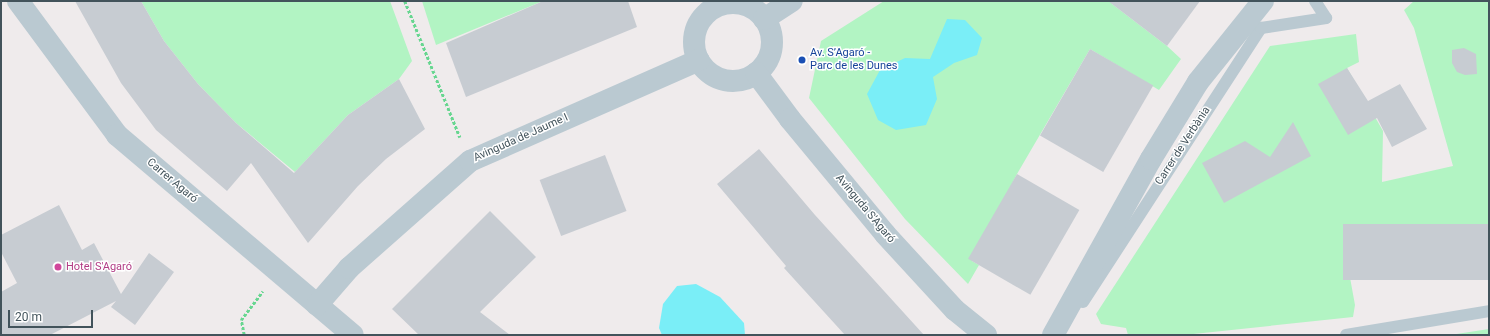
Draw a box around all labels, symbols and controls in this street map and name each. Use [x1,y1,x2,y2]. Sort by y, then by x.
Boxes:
place label: Av. S’Agaró - Parc de les Dunes [810,47,898,73]
marker: Av. S’Agaró - Parc de les Dunes [797,55,807,65]
street label: Carrer de Verbània [1153,104,1213,188]
street label: Avinguda de Jaume I [472,111,570,165]
street label: Carrer Agaró [144,156,200,206]
street label: Avinguda S'Agaró [833,172,897,246]
place label: Hotel S'Agaró [66,260,132,274]
marker: Hotel S'Agaró [53,262,63,272]
scale bar [10,302,95,328]
text: 20 m [15,310,42,324]

